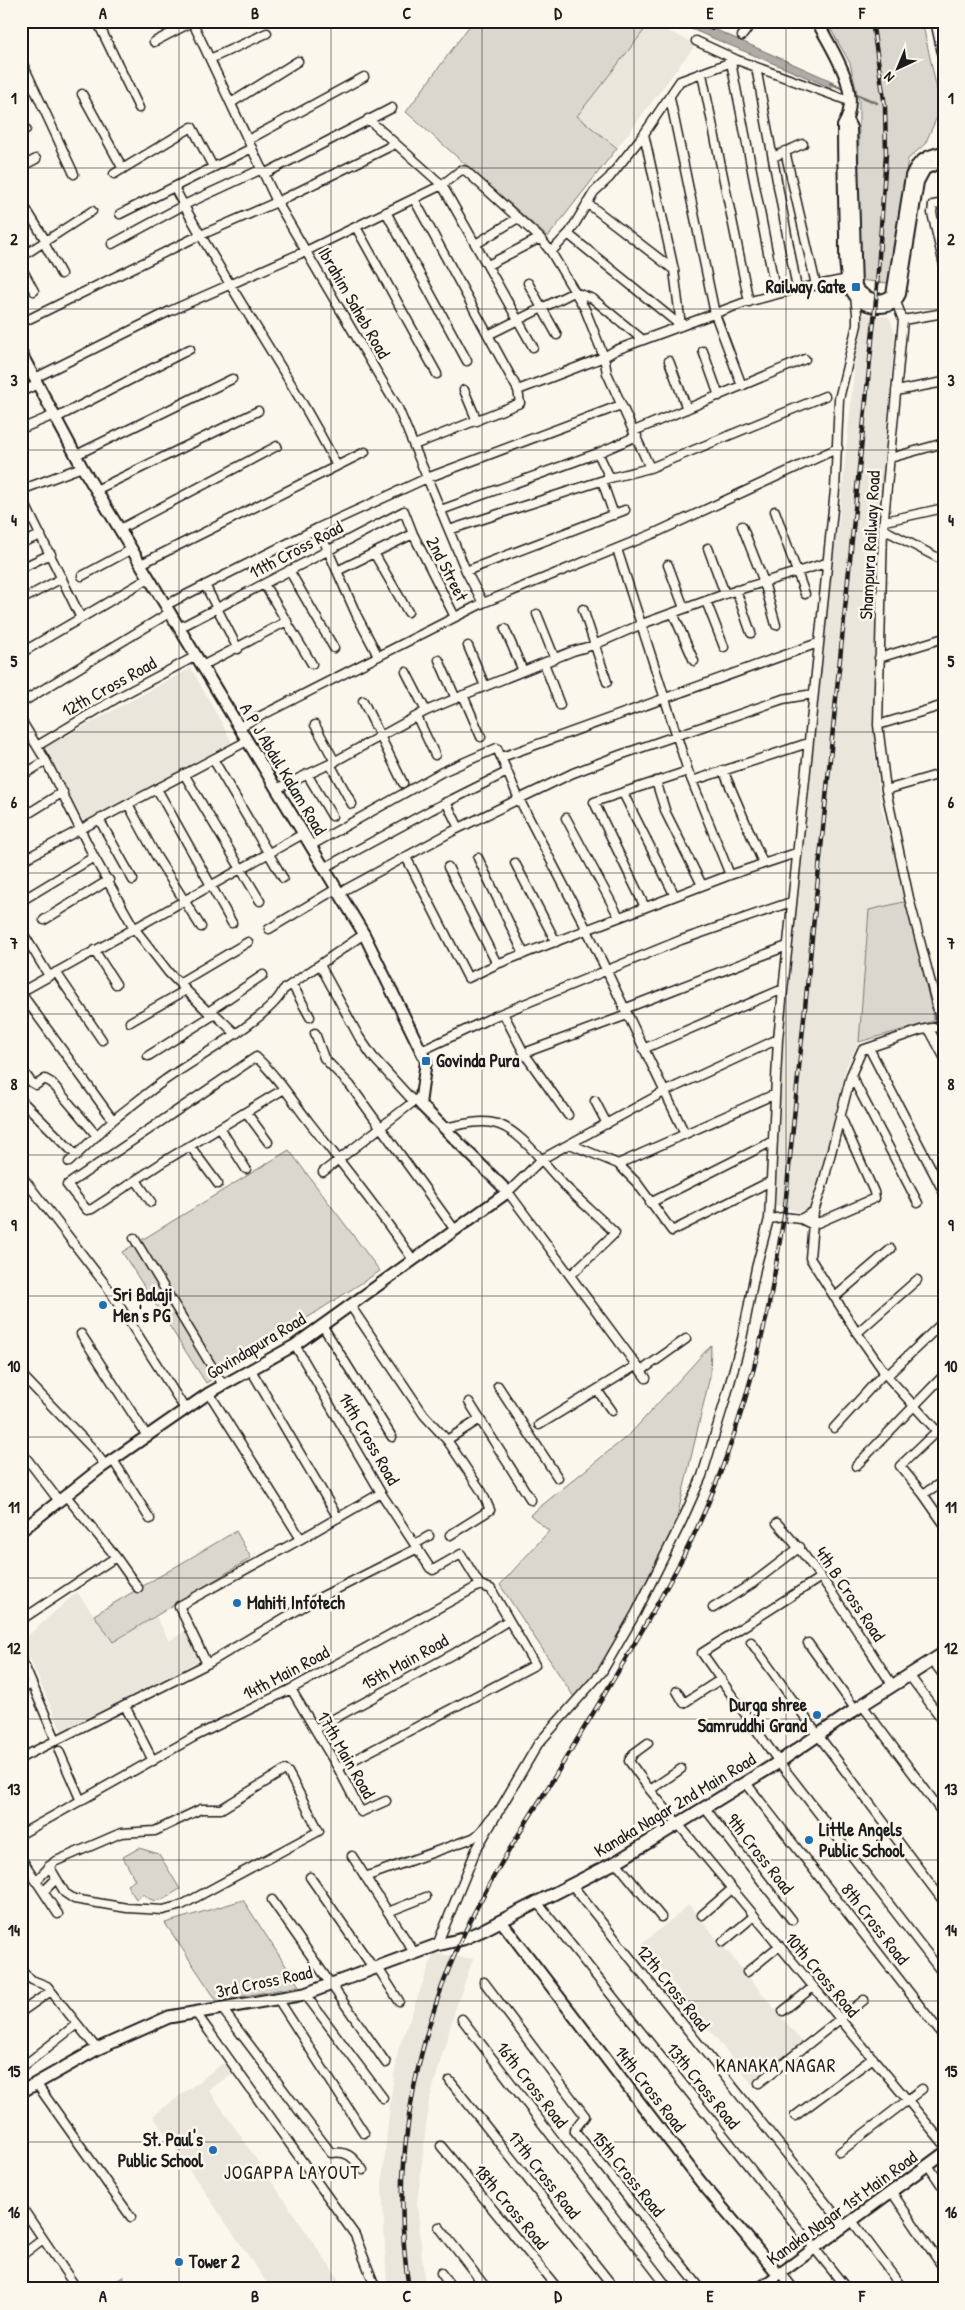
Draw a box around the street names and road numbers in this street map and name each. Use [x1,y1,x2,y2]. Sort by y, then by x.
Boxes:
street label: Ibrahim Saheb Road [312,242,396,363]
street label: Shampura Railway Road [853,470,886,620]
street label: 11th Cross Road [245,514,347,585]
street label: 2nd Street [421,532,475,606]
street label: 12th Cross Road [57,650,160,723]
street label: A P J Abdul Kalam Road [234,698,333,840]
street label: Govindapura Road [201,1306,310,1385]
street label: 14th Cross Road [333,1388,406,1489]
street label: 4th B Cross Road [809,1541,891,1646]
street label: 15th Main Road [357,1627,453,1696]
street label: 14th Main Road [238,1639,333,1706]
street label: 17th Main Road [311,1707,381,1803]
street label: Kanaka Nagar 2nd Main Road [589,1746,760,1863]
street label: 9th Cross Road [721,1808,800,1899]
street label: 8th Cross Road [836,1878,915,1970]
street label: 10th Cross Road [779,1927,865,2023]
street label: 12th Cross Road [631,1939,716,2036]
street label: 3rd Cross Road [214,1959,314,2004]
street label: 16th Cross Road [491,2036,574,2133]
street label: 13th Cross Road [661,2037,746,2134]
street label: 14th Cross Road [609,2041,692,2137]
street label: 17th Cross Road [502,2126,587,2224]
street label: 15th Cross Road [586,2126,671,2222]
street label: Kanaka Nagar 1st Main Road [761,2144,922,2271]
street label: 18th Cross Road [468,2159,554,2254]

